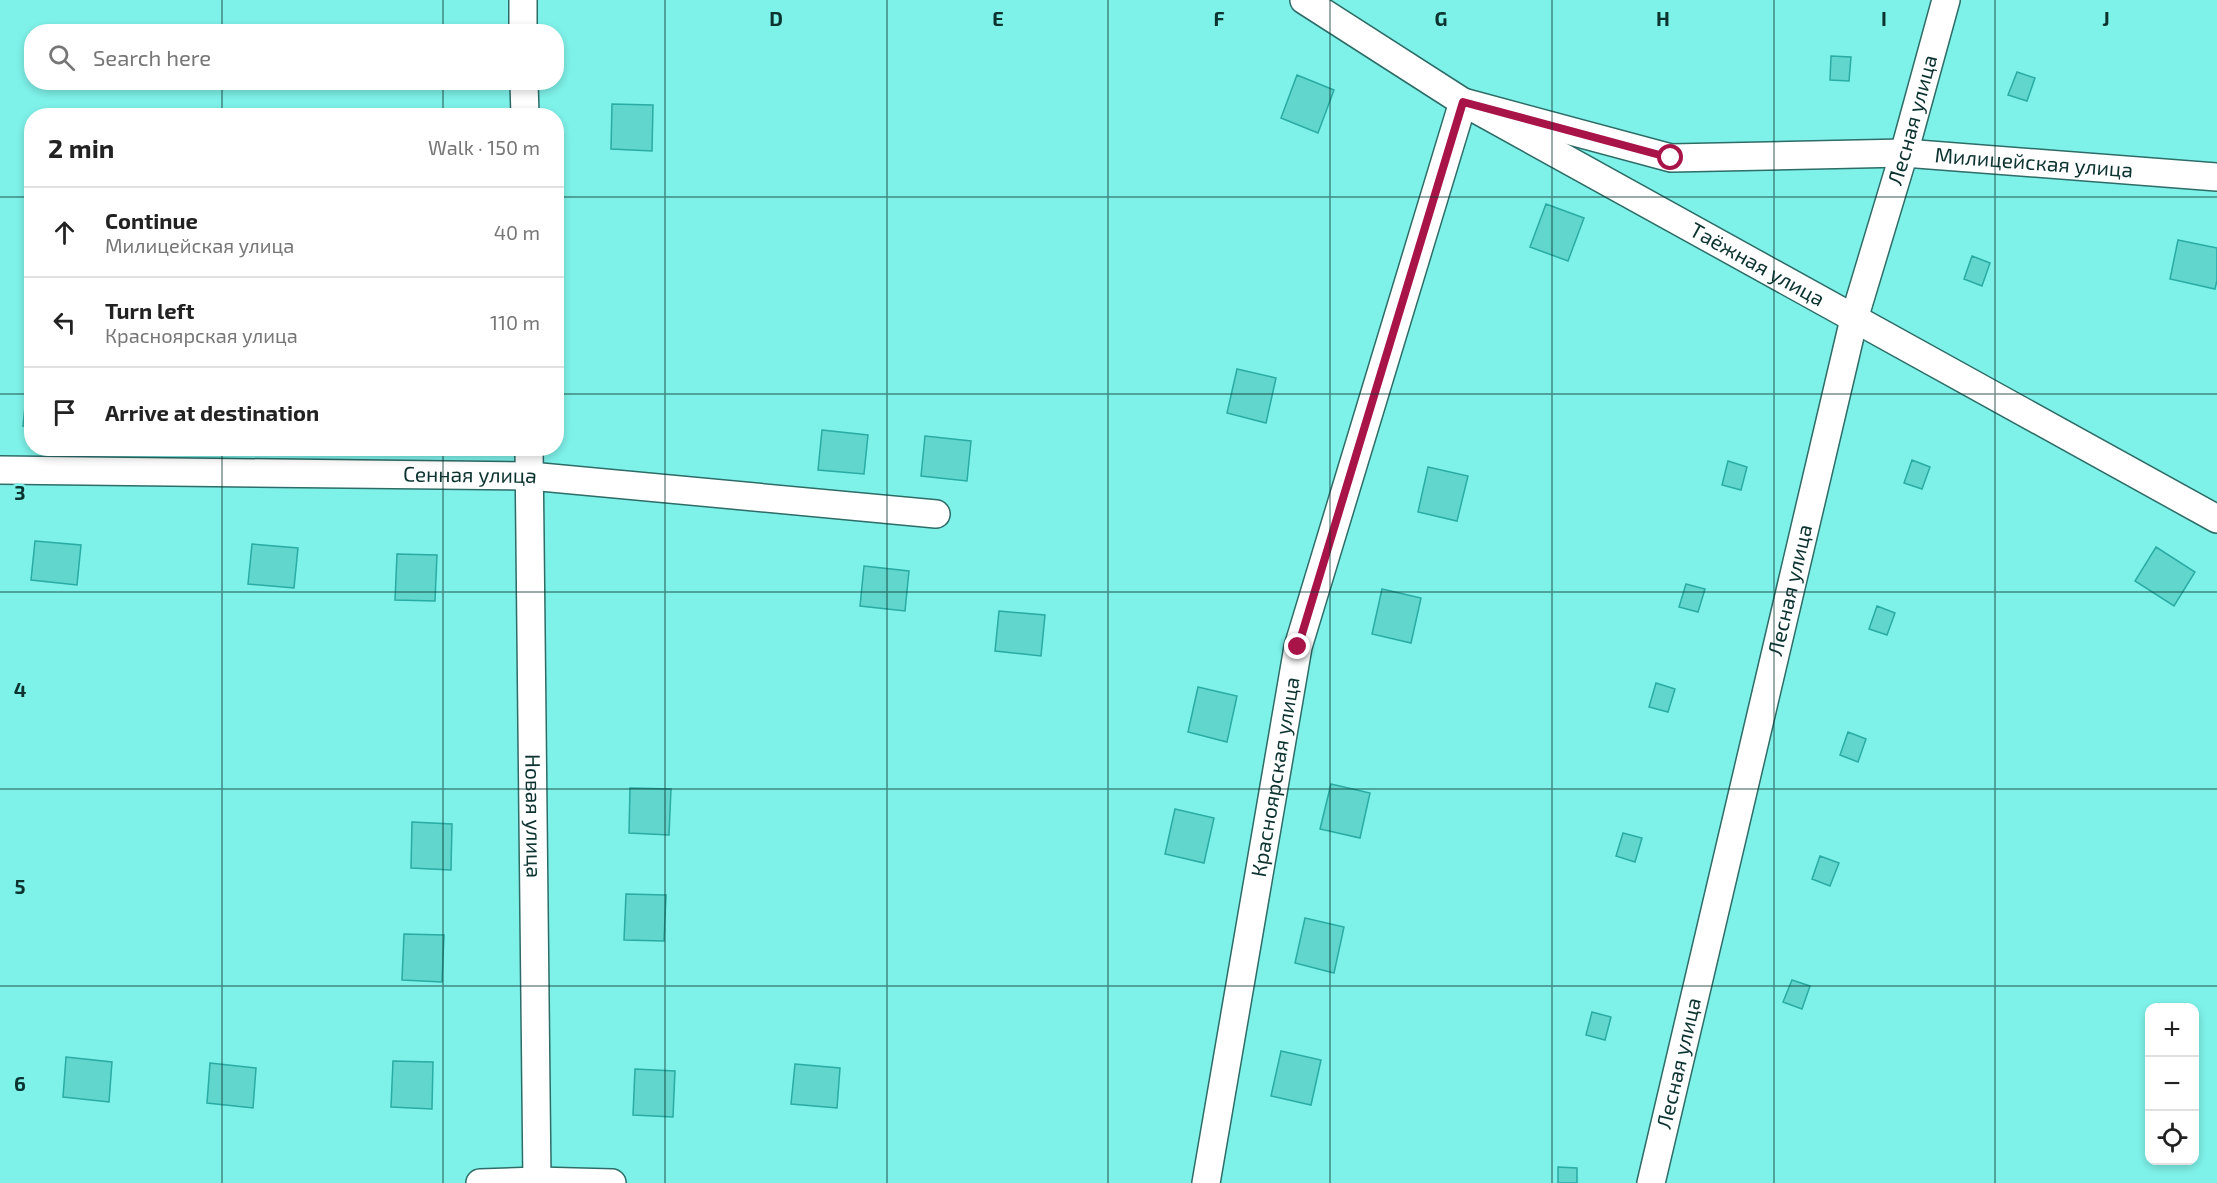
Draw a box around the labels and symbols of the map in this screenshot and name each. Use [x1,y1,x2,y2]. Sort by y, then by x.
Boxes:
text: D [769,6,783,30]
text: E [992,6,1004,30]
text: F [1213,6,1225,30]
text: G [1435,6,1447,30]
text: H [1656,6,1670,30]
text: I [1881,6,1887,30]
text: J [2102,6,2110,30]
street label: Лесная улица [1881,52,1941,188]
street label: Милицейская улица [1934,141,2134,182]
route start [1657,144,1683,170]
street label: Таёжная улица [1686,216,1830,311]
street label: Сенная улица [403,461,538,488]
text: 3 [14,480,26,504]
street label: Лесная улица [1761,522,1816,658]
route end [1284,633,1310,659]
street label: Красноярская улица [1245,675,1304,879]
text: 4 [14,677,27,701]
street label: Новая улица [521,754,548,878]
text: 5 [14,874,26,898]
street label: Лесная улица [1650,995,1705,1131]
text: 6 [14,1071,26,1095]

